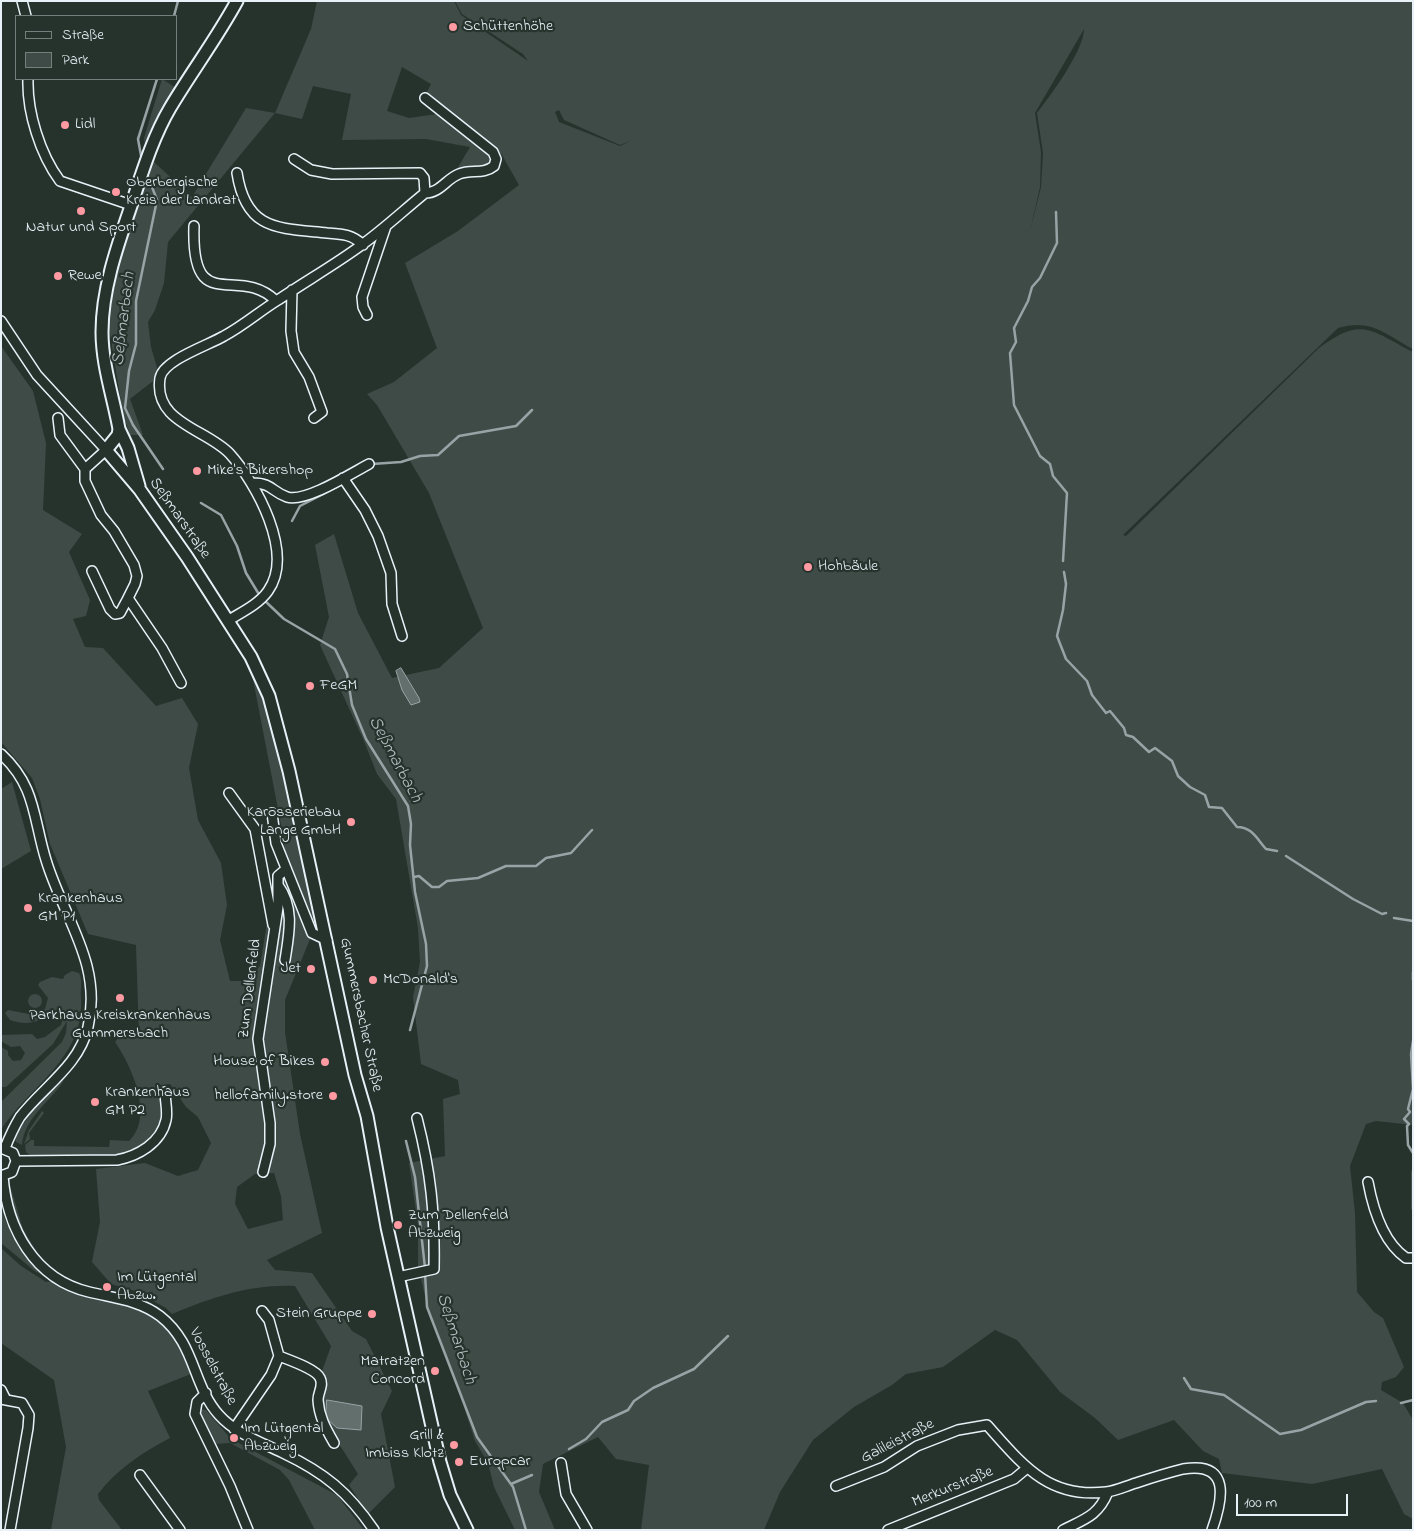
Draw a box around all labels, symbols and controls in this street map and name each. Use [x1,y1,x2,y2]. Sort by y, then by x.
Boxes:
legend [15,15,178,80]
place label: Schüttenhöhe [463,17,553,37]
marker: Schüttenhöhe [447,21,459,33]
text: Straße [62,24,104,46]
text: Park [62,49,89,71]
place label: Lidl [75,115,95,135]
marker: Lidl [59,119,71,131]
place label: Oberbergische Kreis der Landrat [126,173,236,211]
marker: Oberbergische Kreis der Landrat [110,186,122,198]
marker: Natur und Sport [75,205,87,217]
place label: Natur und Sport [26,218,136,238]
place label: Rewe [68,266,102,286]
marker: Rewe [52,270,64,282]
water label: Seßmarbach [109,271,141,367]
place label: Mike's Bikershop [207,461,313,481]
marker: Mike's Bikershop [191,465,203,477]
street label: Seßmarstraße [144,475,214,563]
place label: Hohbäule [818,557,878,577]
marker: Hohbäule [802,561,814,573]
place label: FeGM [320,676,357,696]
marker: FeGM [304,680,316,692]
water label: Seßmarbach [362,713,426,807]
place label: Karosseriebau Lange GmbH [247,803,341,841]
marker: Karosseriebau Lange GmbH [345,816,357,828]
place label: Krankenhaus GM P1 [38,889,123,927]
marker: Krankenhaus GM P1 [22,902,34,914]
street label: Gummersbacher Straße [334,936,386,1094]
street label: Zum Dellenfeld [235,938,267,1040]
place label: Jet [281,959,301,979]
marker: Jet [305,963,317,975]
place label: McDonald's [383,970,458,990]
marker: McDonald's [367,974,379,986]
marker: Parkhaus Kreiskrankenhaus Gummersbach [114,992,126,1004]
place label: Parkhaus Kreiskrankenhaus Gummersbach [29,1006,211,1044]
place label: House of Bikes [213,1052,315,1072]
marker: House of Bikes [319,1056,331,1068]
place label: Krankenhaus GM P2 [105,1083,190,1121]
place label: hellofamily.store [214,1086,323,1106]
marker: hellofamily.store [327,1090,339,1102]
marker: Krankenhaus GM P2 [89,1096,101,1108]
place label: Zum Dellenfeld Abzweig [408,1206,508,1244]
marker: Zum Dellenfeld Abzweig [392,1219,404,1231]
place label: Im Lütgental Abzw. [117,1268,197,1306]
marker: Im Lütgental Abzw. [101,1281,113,1293]
water label: Seßmarbach [430,1291,480,1387]
place label: Stein Gruppe [276,1304,362,1324]
marker: Stein Gruppe [366,1308,378,1320]
street label: Vosselstraße [184,1325,240,1409]
place label: Matratzen Concord [361,1352,425,1390]
marker: Matratzen Concord [429,1365,441,1377]
street label: Galileistraße [858,1415,938,1469]
place label: Im Lütgental Abzweig [244,1419,324,1457]
place label: Grill & Imbiss Klotz [365,1426,444,1464]
marker: Im Lütgental Abzweig [228,1432,240,1444]
marker: Grill & Imbiss Klotz [448,1439,460,1451]
place label: Europcar [469,1452,530,1472]
marker: Europcar [453,1456,465,1468]
street label: Merkurstraße [910,1463,996,1513]
scale bar [1239,1484,1352,1516]
text: 100 m [1244,1492,1277,1514]

